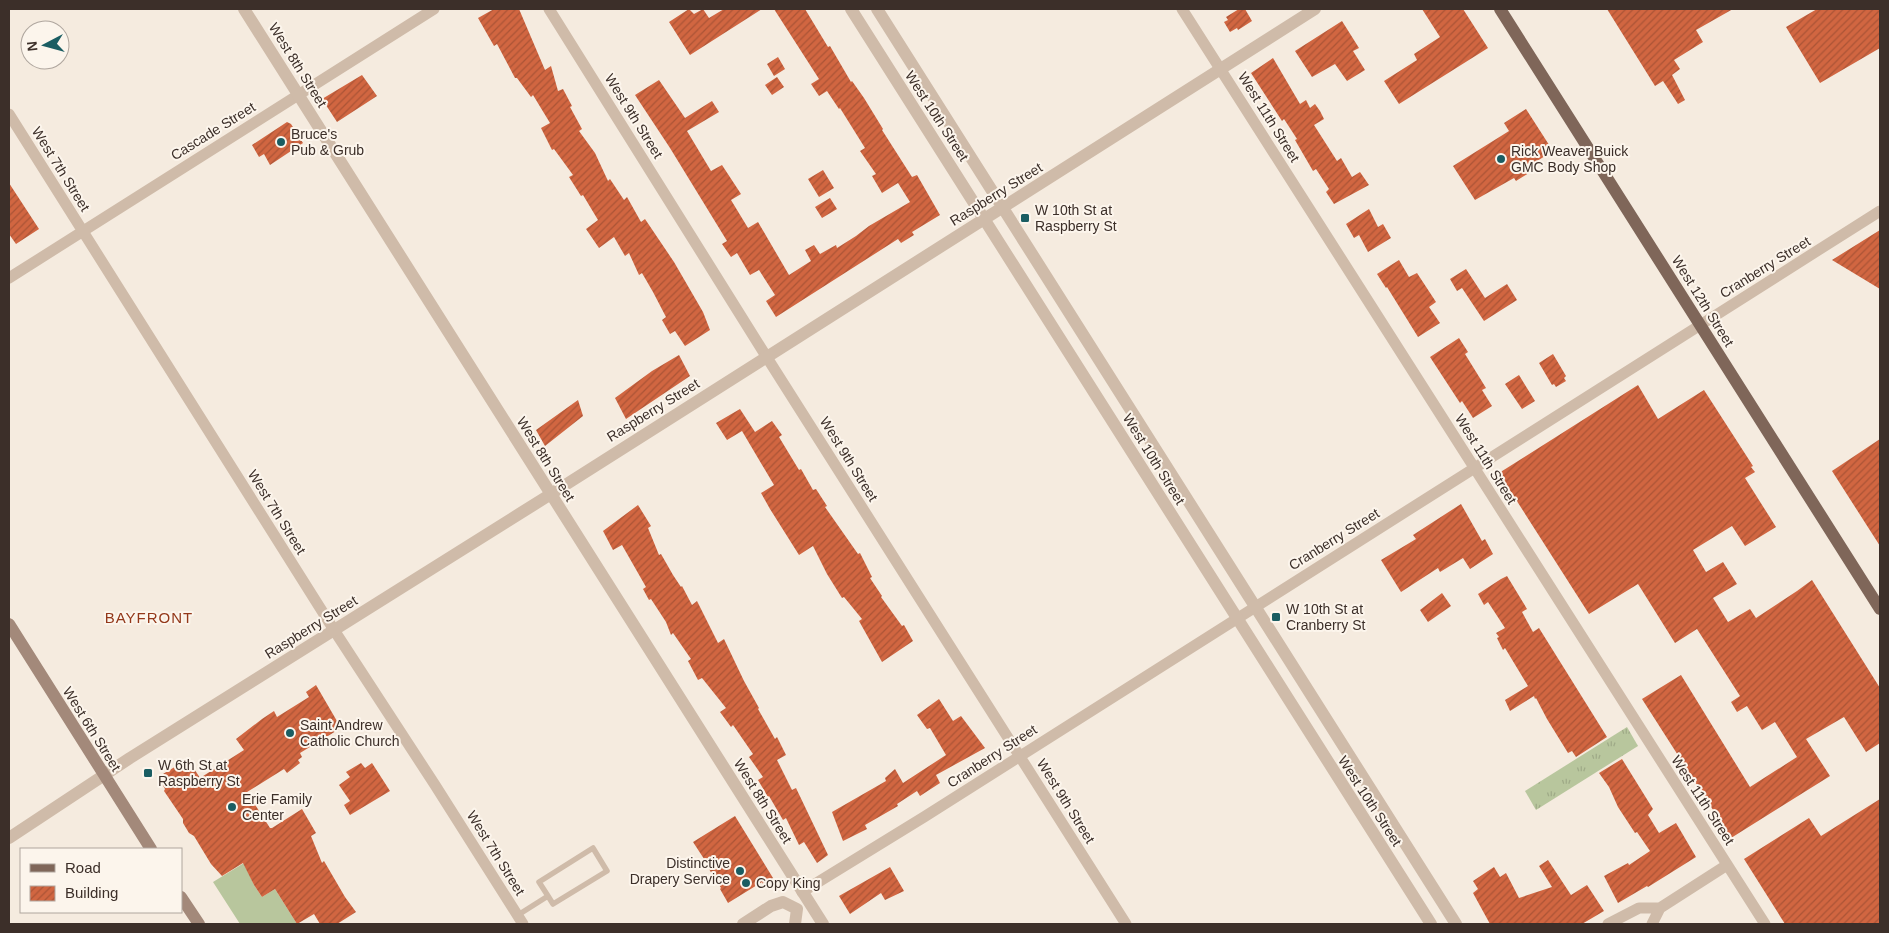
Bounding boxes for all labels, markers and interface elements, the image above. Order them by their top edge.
north arrow [20,20,70,70]
street label: West 8th Street [266,20,330,110]
text: N [24,40,41,52]
street label: West 10th Street [902,68,972,164]
street label: West 11th Street [1235,69,1303,165]
street label: West 9th Street [602,71,666,161]
street label: Cascade Street [168,99,258,163]
street label: West 7th Street [29,124,93,214]
place label: Bruce's Pub & Grub [291,126,364,158]
marker: Bruce's Pub & Grub [275,136,287,148]
place label: Rick Weaver Buick GMC Body Shop [1511,143,1629,175]
marker: Rick Weaver Buick GMC Body Shop [1495,153,1507,165]
street label: Raspberry Street [947,159,1045,229]
place label: W 10th St at Raspberry St [1035,202,1117,234]
marker: W 10th St at Raspberry St [1019,212,1031,224]
street label: Cranberry Street [1717,233,1813,301]
street label: West 12th Street [1669,253,1737,349]
street label: Raspberry Street [604,375,702,445]
street label: West 10th Street [1120,411,1188,507]
street label: West 11th Street [1452,411,1520,507]
street label: West 8th Street [514,414,578,504]
street label: West 9th Street [817,414,881,504]
street label: West 7th Street [245,467,309,557]
street label: Cranberry Street [1286,505,1382,573]
street label: Raspberry Street [262,592,360,662]
place label: W 10th St at Cranberry St [1286,601,1365,633]
district label: BAYFRONT [105,609,193,626]
marker: W 10th St at Cranberry St [1270,611,1282,623]
street label: West 6th Street [60,684,124,774]
place label: Saint Andrew Catholic Church [300,717,400,749]
street label: Cranberry Street [944,721,1040,791]
marker: Saint Andrew Catholic Church [284,727,296,739]
street label: West 11th Street [1668,752,1738,848]
street label: West 10th Street [1335,753,1405,849]
street label: West 8th Street [731,756,795,846]
street label: West 9th Street [1034,756,1098,846]
place label: W 6th St at Raspberry St [158,757,240,789]
marker: W 6th St at Raspberry St [142,767,154,779]
place label: Erie Family Center [242,791,312,823]
marker: Erie Family Center [226,801,238,813]
street label: West 7th Street [464,808,528,898]
legend [20,848,182,913]
place label: Distinctive Drapery Service [630,855,730,887]
text: Road [65,859,101,876]
marker: Distinctive Drapery Service [734,865,746,877]
place label: Copy King [756,875,821,891]
marker: Copy King [740,877,752,889]
text: Building [65,884,118,901]

